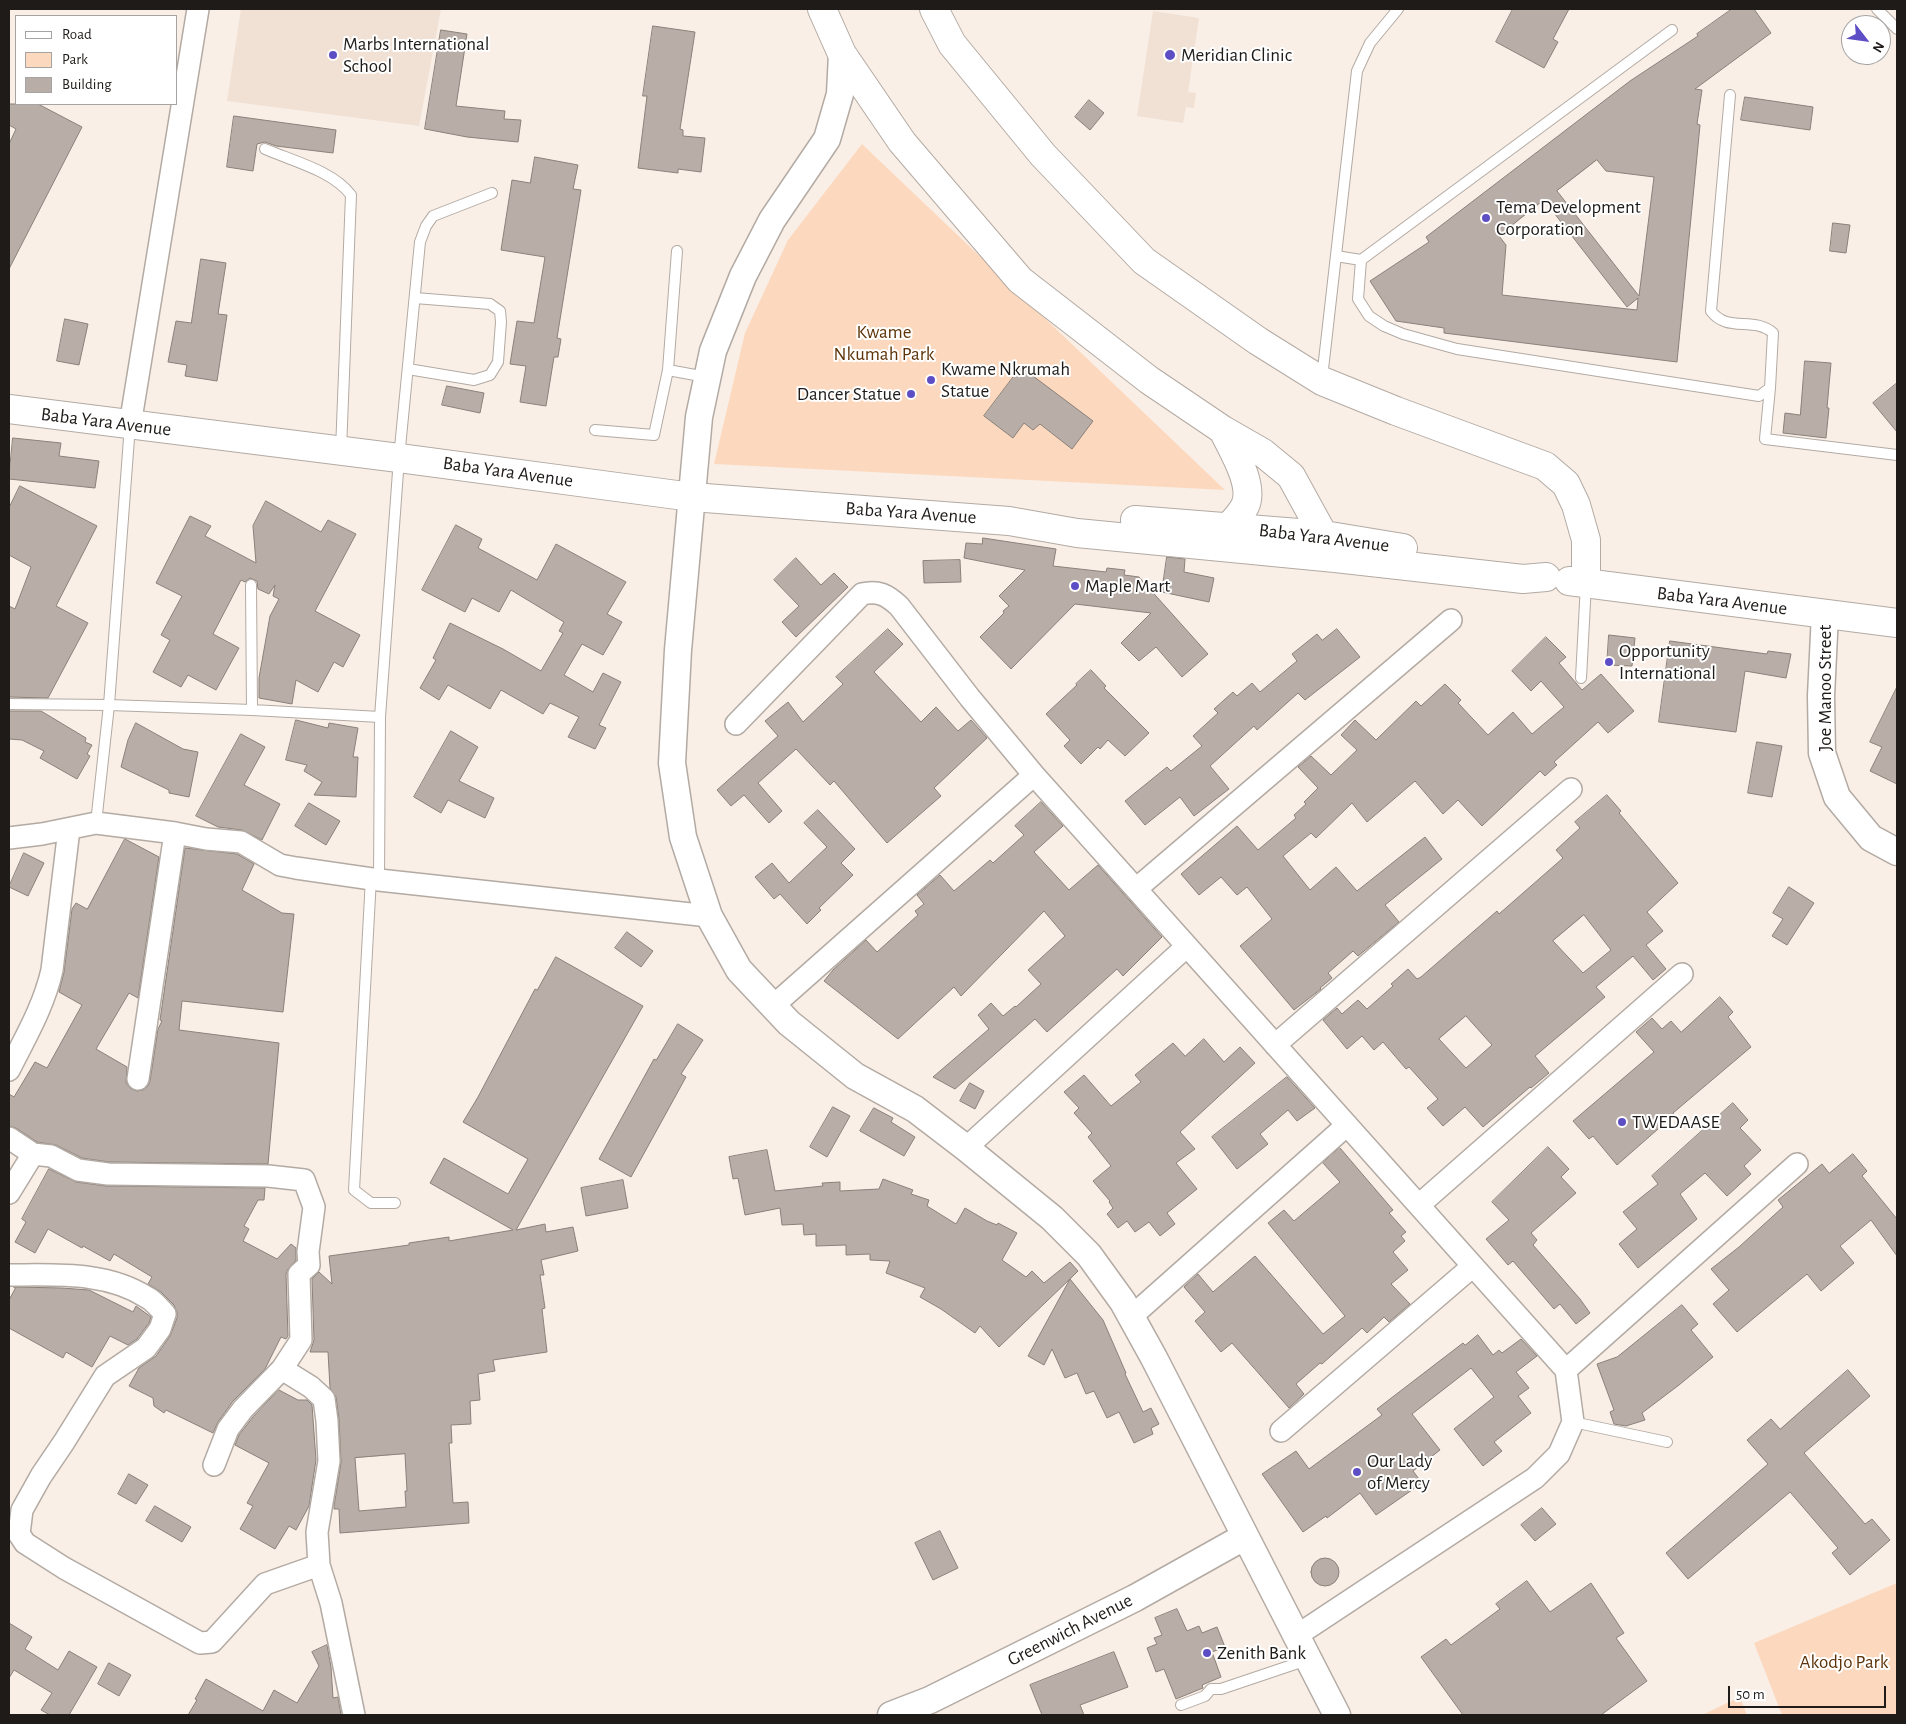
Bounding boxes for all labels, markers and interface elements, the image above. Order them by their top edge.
legend [15,15,178,105]
north arrow [1841,15,1891,65]
text: Road [62,27,92,42]
place label: Marbs International School [343,33,490,77]
text: N [1870,39,1887,55]
place label: Meridian Clinic [1181,44,1292,66]
marker: Meridian Clinic [1163,48,1177,62]
marker: Marbs International School [327,49,339,61]
text: Park [62,52,88,67]
text: Building [62,77,112,92]
place label: Tema Development Corporation [1496,196,1641,240]
marker: Tema Development Corporation [1480,212,1492,224]
park label: Kwame Nkumah Park [834,321,934,365]
place label: Kwame Nkrumah Statue [941,358,1070,402]
marker: Kwame Nkrumah Statue [925,374,937,386]
place label: Dancer Statue [797,383,901,405]
marker: Dancer Statue [905,388,917,400]
street label: Baba Yara Avenue [39,403,173,441]
street label: Baba Yara Avenue [441,452,575,492]
street label: Baba Yara Avenue [845,497,977,529]
street label: Baba Yara Avenue [1257,519,1391,557]
place label: Maple Mart [1085,575,1170,597]
marker: Maple Mart [1069,580,1081,592]
street label: Baba Yara Avenue [1655,582,1789,620]
street label: Joe Manoo Street [1814,625,1836,751]
place label: Opportunity International [1619,640,1716,684]
marker: Opportunity International [1603,656,1615,668]
place label: TWEDAASE [1632,1111,1720,1133]
marker: TWEDAASE [1616,1116,1628,1128]
place label: Our Lady of Mercy [1367,1450,1432,1494]
marker: Our Lady of Mercy [1351,1466,1363,1478]
street label: Greenwich Avenue [1004,1589,1136,1671]
place label: Zenith Bank [1217,1642,1306,1664]
marker: Zenith Bank [1201,1647,1213,1659]
park label: Akodjo Park [1800,1651,1888,1673]
scale bar [1731,1676,1888,1708]
text: 50 m [1736,1687,1765,1702]

